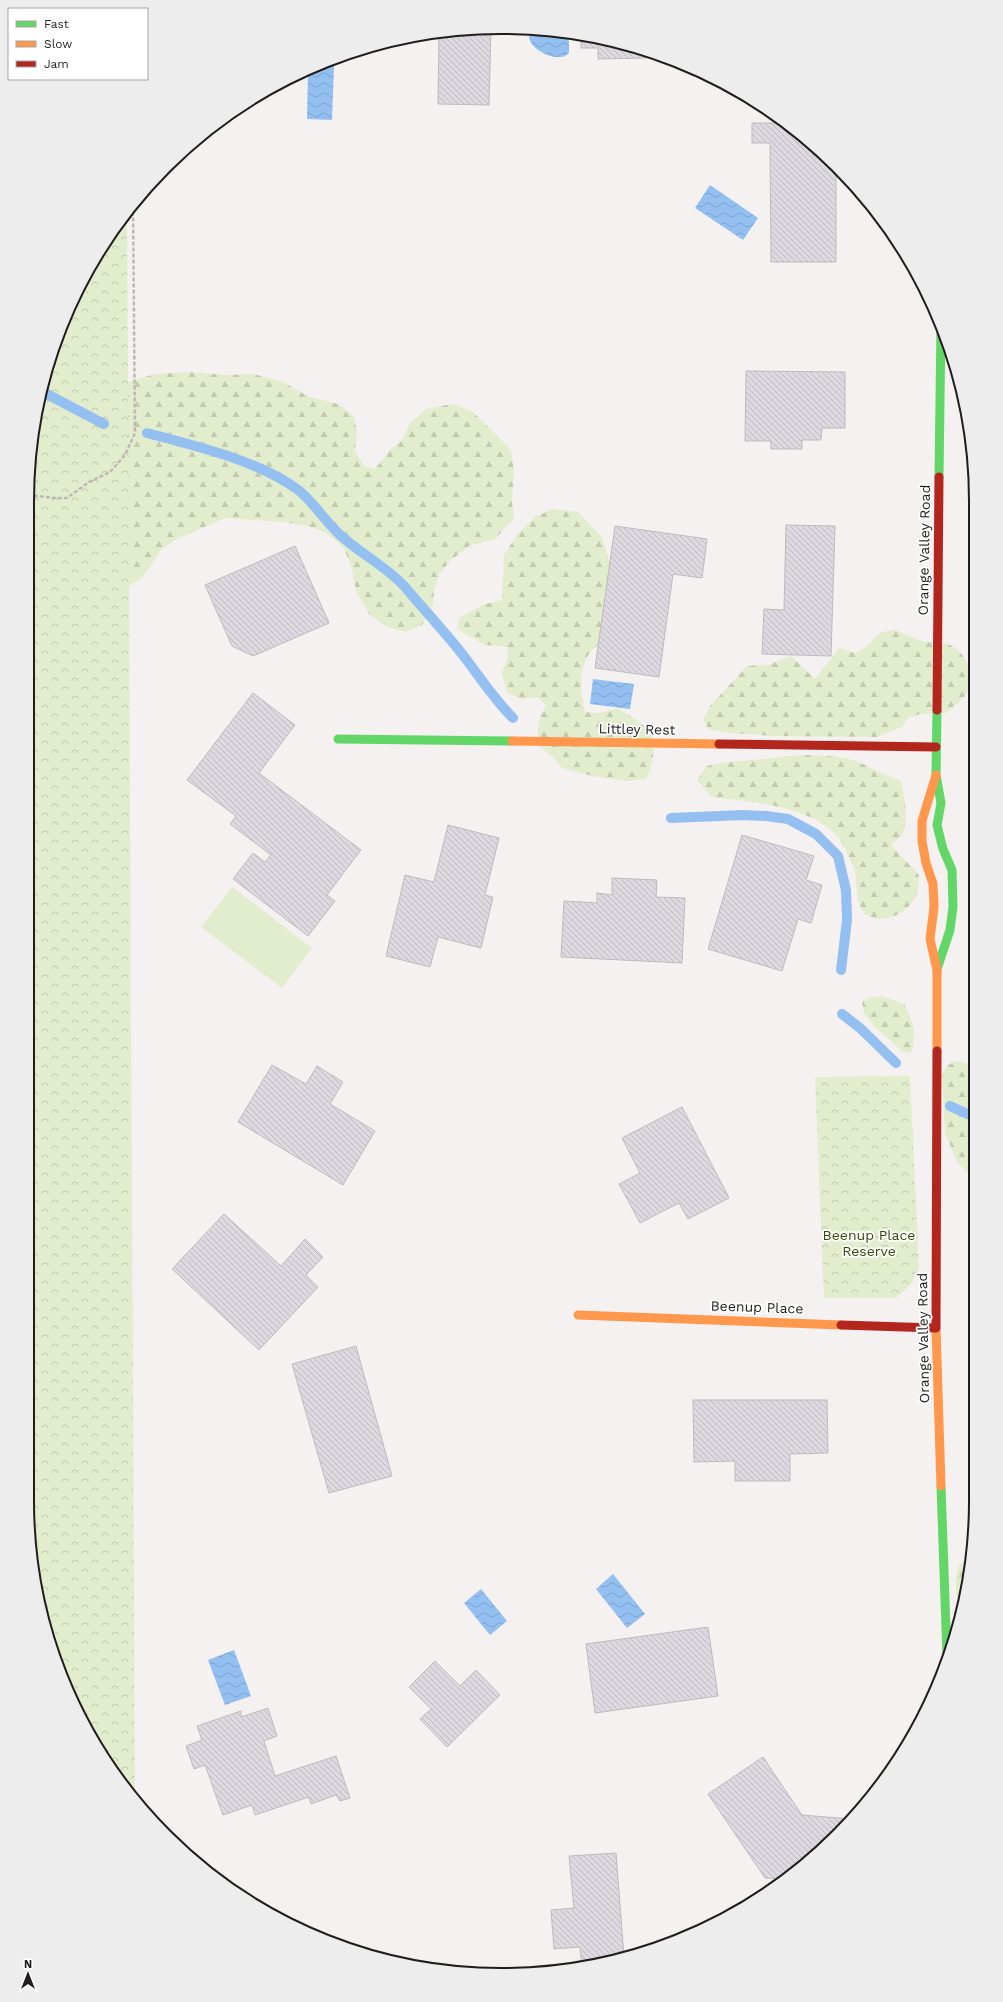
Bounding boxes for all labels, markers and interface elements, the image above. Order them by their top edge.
legend [8,8,148,80]
text: Fast [44,17,69,31]
text: Slow [44,37,72,51]
text: Jam [44,57,69,71]
street label: Orange Valley Road [915,485,933,615]
street label: Littley Rest [598,720,676,738]
park label: Beenup Place Reserve [823,1227,915,1259]
street label: Orange Valley Road [914,1273,932,1403]
street label: Beenup Place [710,1297,804,1317]
north arrow [8,1954,48,1994]
text: N [24,1958,32,1971]

